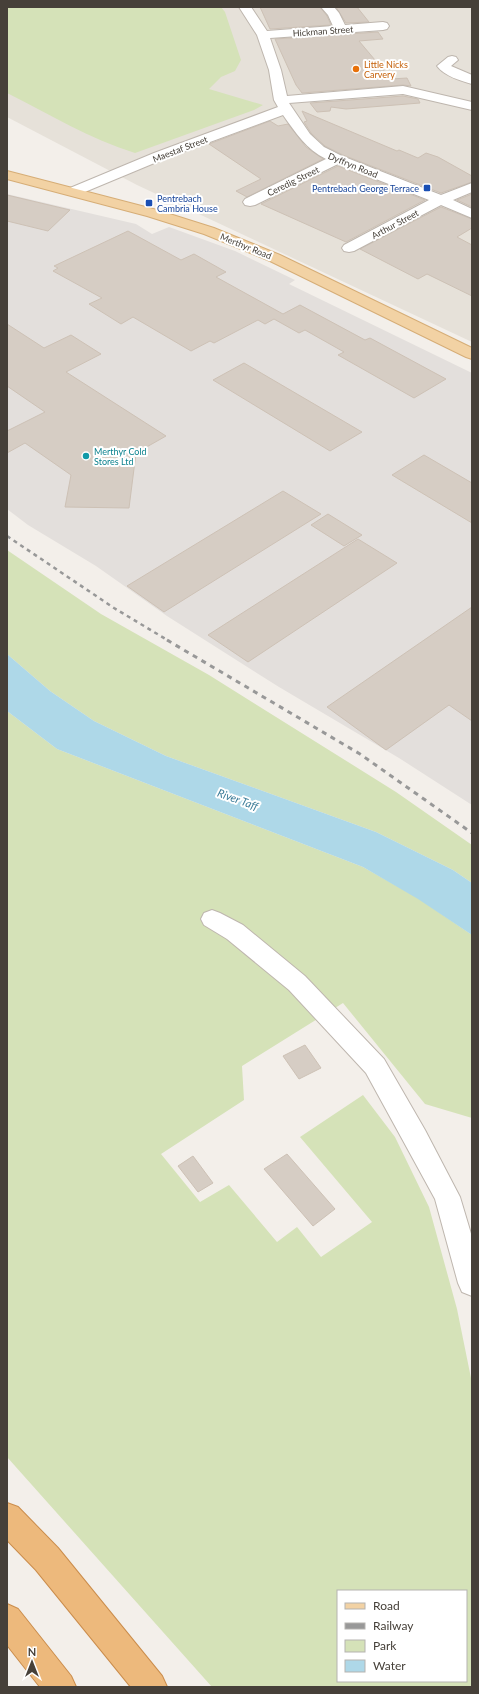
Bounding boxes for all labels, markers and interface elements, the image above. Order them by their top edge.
street label: Hickman Street [292,23,354,39]
place label: Little Nicks Carvery [364,59,408,80]
marker: Little Nicks Carvery [351,64,361,74]
street label: Maestaf Street [151,133,210,165]
street label: Dyffryn Road [327,150,379,180]
street label: Ceredig Street [265,163,321,198]
place label: Pentrebach George Terrace [312,183,419,194]
marker: Pentrebach George Terrace [422,183,432,193]
place label: Pentrebach Cambria House [157,193,218,214]
marker: Pentrebach Cambria House [144,198,154,208]
street label: Arthur Street [370,207,421,241]
street label: Merthyr Road [219,231,273,261]
place label: Merthyr Cold Stores Ltd [94,446,147,467]
marker: Merthyr Cold Stores Ltd [81,451,91,461]
water label: River Taff [216,786,261,813]
legend [337,1590,467,1682]
text: Road [373,1598,400,1613]
text: Railway [373,1618,414,1633]
text: Park [373,1638,397,1653]
north arrow [12,1642,52,1682]
text: N [28,1645,36,1658]
text: Water [373,1658,406,1673]

